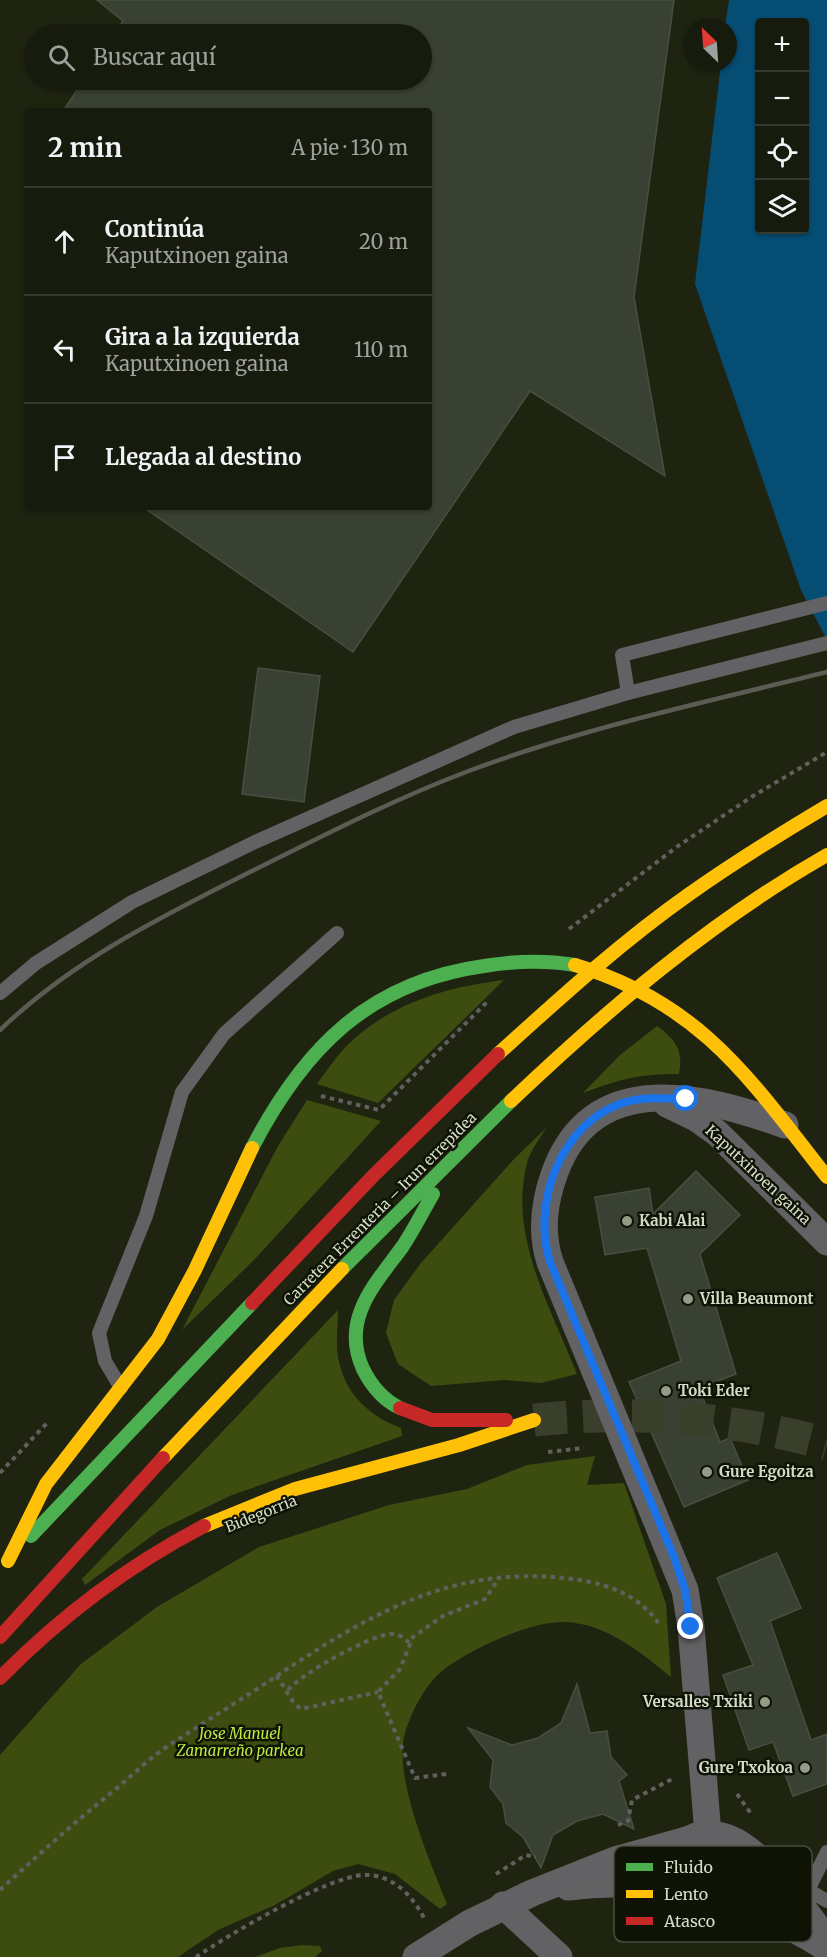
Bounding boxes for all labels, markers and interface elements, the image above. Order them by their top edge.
north arrow [683,18,737,72]
map controls [755,18,809,234]
button: + [755,18,809,72]
search box [24,24,432,90]
icon: search [45,41,78,74]
text: Buscar aquí [93,43,216,71]
button: − [755,72,809,126]
button: locate [755,126,809,180]
text: 2 min [48,131,122,164]
text: A pie · 130 m [291,135,408,160]
button: layers [755,180,809,234]
text: Continúa [105,215,204,243]
icon: ahead [48,225,81,258]
text: 20 m [359,229,408,254]
text: Kaputxinoen gaina [105,243,288,268]
text: Gira a la izquierda [105,323,300,351]
icon: left [48,333,81,366]
text: 110 m [354,337,408,362]
text: Kaputxinoen gaina [105,351,288,376]
icon: arrive [48,441,81,474]
text: Llegada al destino [105,443,301,471]
route start [672,1085,698,1111]
street label: Carretera Errenteria – Irun errepidea [279,1108,480,1309]
street label: Kaputxinoen gaina [702,1121,815,1229]
place label: Kabi Alai [639,1211,705,1230]
marker: Kabi Alai [620,1214,634,1228]
place label: Villa Beaumont [699,1289,814,1308]
marker: Villa Beaumont [681,1292,695,1306]
place label: Toki Eder [678,1381,750,1400]
marker: Toki Eder [659,1384,673,1398]
place label: Gure Egoitza [719,1462,814,1481]
marker: Gure Egoitza [700,1465,714,1479]
street label: Bidegorria [222,1491,300,1537]
route end [677,1613,703,1639]
place label: Versalles Txiki [642,1692,753,1711]
marker: Versalles Txiki [758,1695,772,1709]
park label: Jose Manuel Zamarreño parkea [175,1724,304,1760]
place label: Gure Txokoa [699,1758,794,1777]
marker: Gure Txokoa [798,1761,812,1775]
legend [614,1846,812,1942]
text: Fluido [664,1857,713,1877]
text: Lento [664,1884,708,1904]
text: Atasco [663,1911,715,1931]

